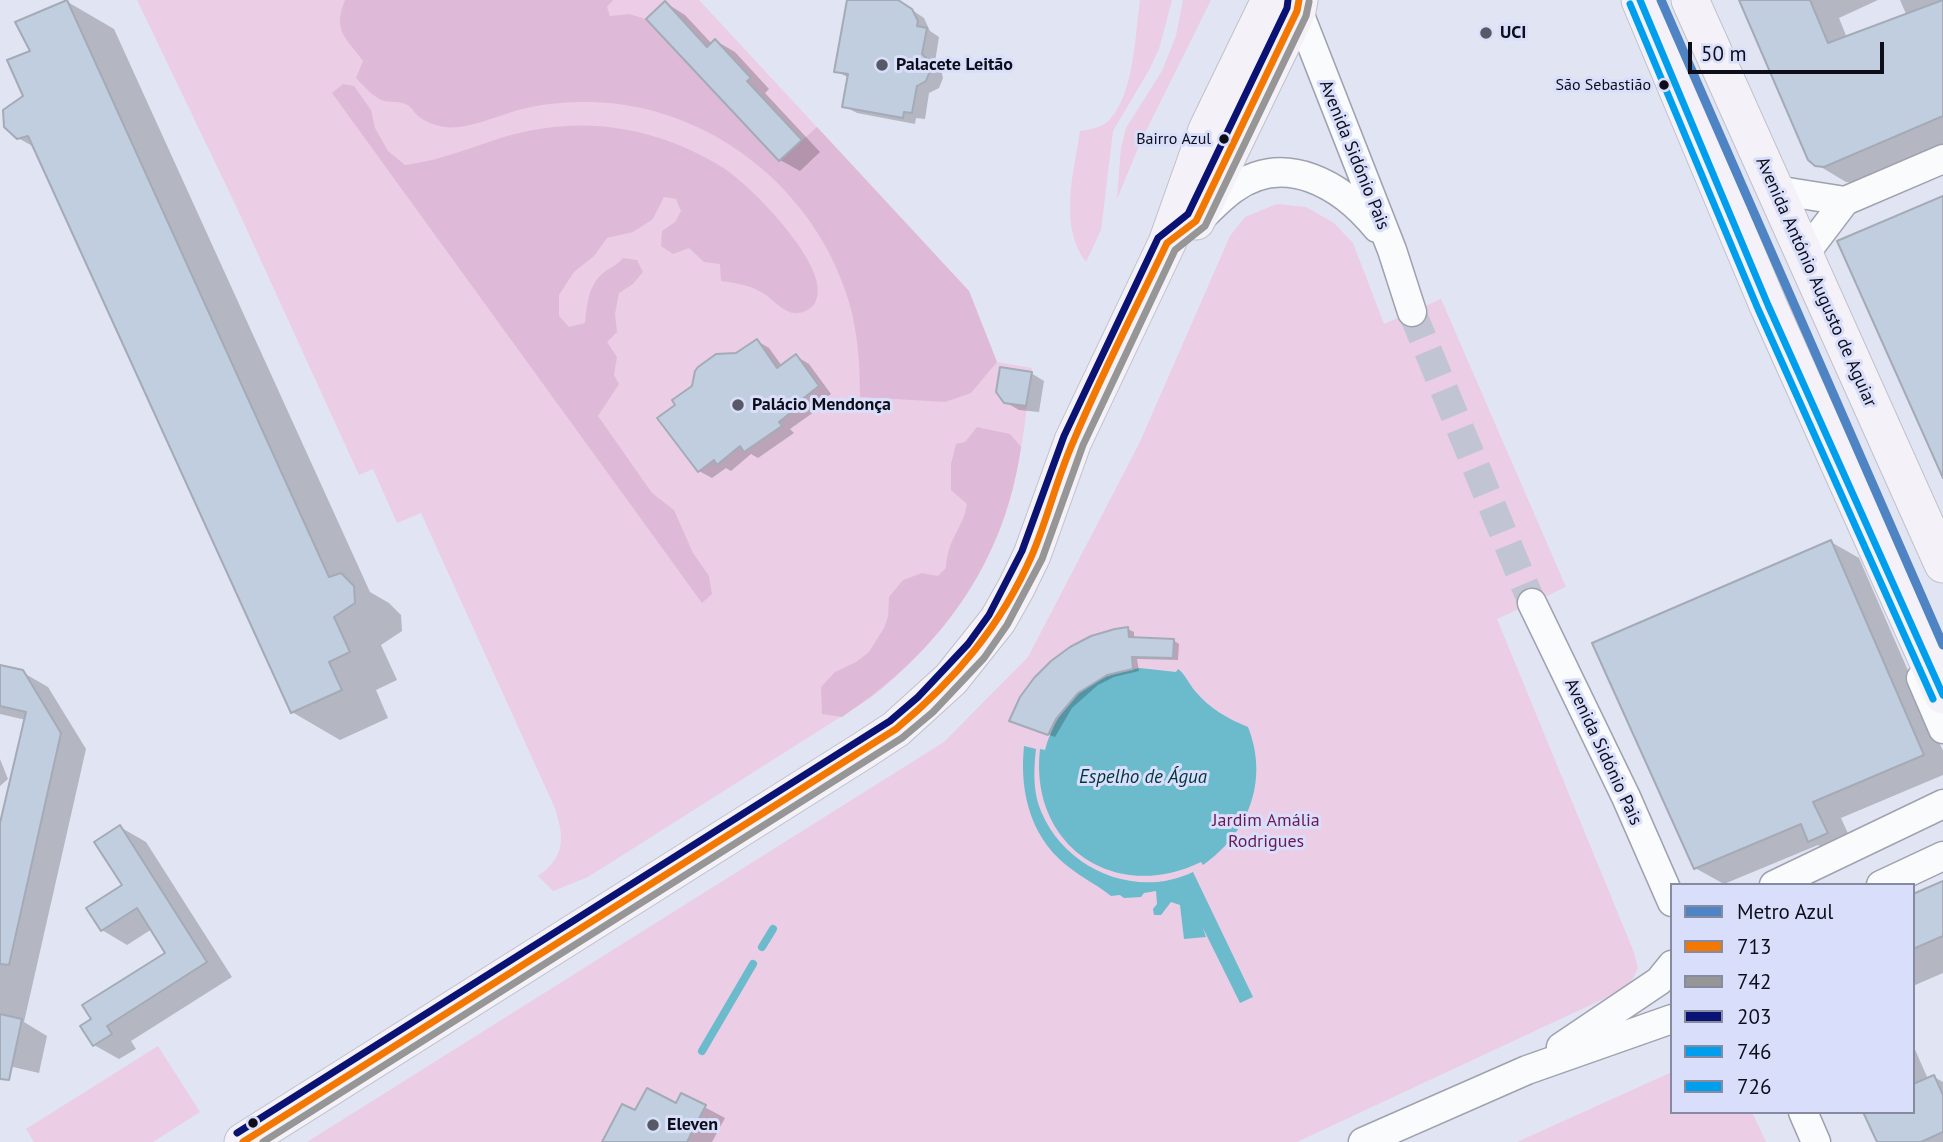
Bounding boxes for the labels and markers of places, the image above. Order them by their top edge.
place label: UCI [1500,22,1526,44]
marker: UCI [1478,25,1494,41]
place label: Palacete Leitão [896,54,1013,76]
marker: Palacete Leitão [874,57,890,73]
place label: São Sebastião [1556,75,1651,95]
marker: São Sebastião [1657,78,1671,92]
place label: Bairro Azul [1136,129,1211,149]
marker: Bairro Azul [1217,132,1231,146]
place label: Palácio Mendonça [752,394,891,416]
marker: Palácio Mendonça [730,397,746,413]
place label: Eleven [667,1114,718,1136]
unlabelled marker [246,1116,260,1130]
marker: Eleven [645,1117,661,1133]

